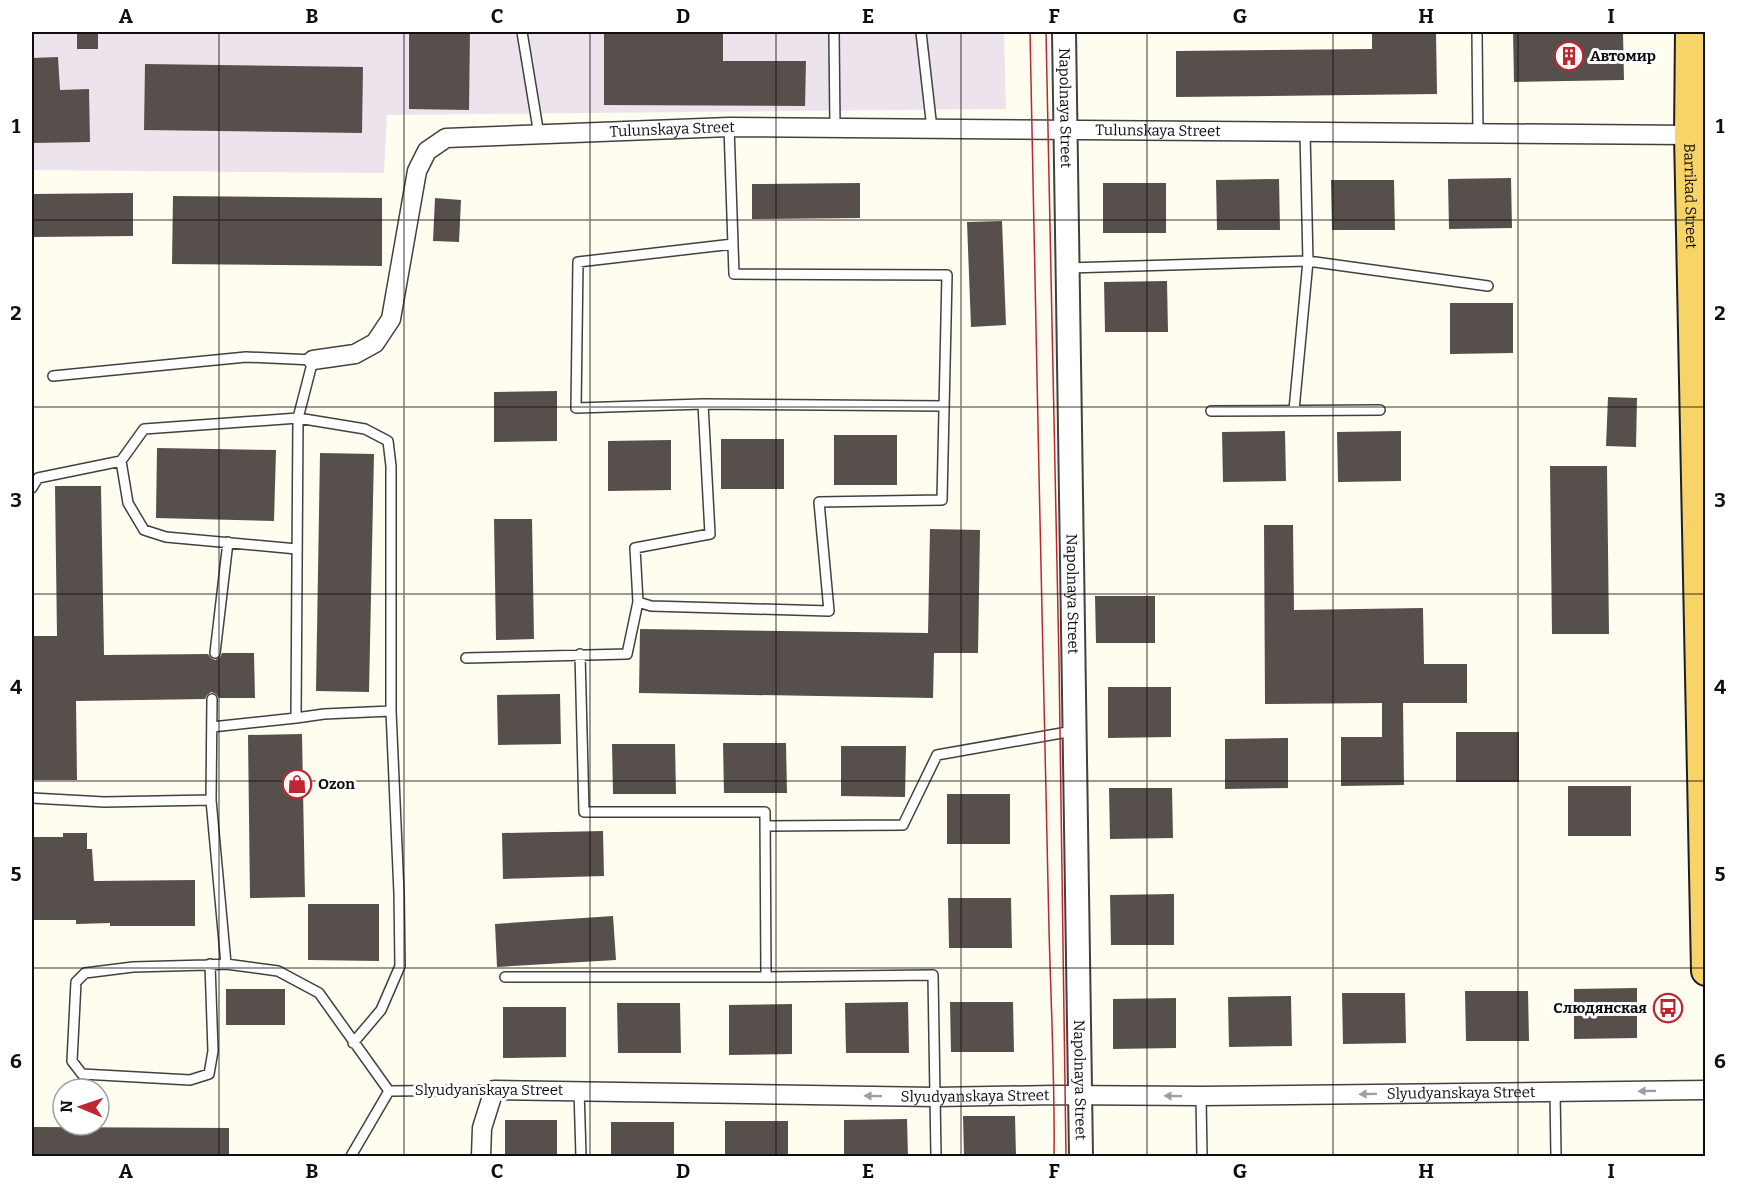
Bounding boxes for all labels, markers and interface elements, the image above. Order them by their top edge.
text: A [119,4,134,28]
text: B [306,4,319,28]
text: C [491,4,503,28]
text: D [676,4,690,28]
text: E [862,4,874,28]
text: F [1048,4,1060,28]
text: G [1233,4,1247,28]
text: H [1418,4,1434,28]
text: I [1607,4,1615,28]
building icon: Автомир [1553,40,1585,72]
place label: Автомир [1590,47,1656,65]
street label: Napolnaya Street [1055,48,1075,169]
text: 1 [12,114,21,138]
text: 1 [1716,114,1725,138]
street label: Tulunskaya Street [609,118,735,141]
street label: Tulunskaya Street [1095,121,1221,140]
street label: Barrikad Street [1680,143,1700,249]
text: 2 [10,301,22,325]
text: 2 [1714,301,1726,325]
text: 3 [10,488,22,512]
text: 3 [1714,488,1726,512]
street label: Napolnaya Street [1063,534,1082,655]
text: 4 [10,675,22,699]
text: 4 [1714,675,1726,699]
shop icon: Ozon [281,768,313,800]
place label: Ozon [318,775,355,793]
text: 5 [11,862,22,886]
text: 5 [1715,862,1726,886]
bus stop icon: Слюдянская [1652,992,1684,1024]
place label: Слюдянская [1553,999,1647,1017]
street label: Napolnaya Street [1070,1020,1090,1141]
text: 6 [10,1049,22,1073]
text: 6 [1714,1049,1726,1073]
north arrow [51,1077,111,1137]
street label: Slyudyanskaya Street [415,1081,564,1099]
street label: Slyudyanskaya Street [1387,1083,1536,1103]
street label: Slyudyanskaya Street [901,1086,1050,1106]
one-way arrow [1638,1086,1657,1095]
one-way arrow [1359,1089,1378,1099]
one-way arrow [864,1091,883,1101]
one-way arrow [1164,1091,1183,1101]
text: N [57,1100,76,1113]
text: A [119,1159,134,1183]
text: B [306,1159,319,1183]
text: C [491,1159,503,1183]
text: D [676,1159,690,1183]
text: E [862,1159,874,1183]
text: F [1048,1159,1060,1183]
text: G [1233,1159,1247,1183]
text: H [1418,1159,1434,1183]
text: I [1607,1159,1615,1183]

